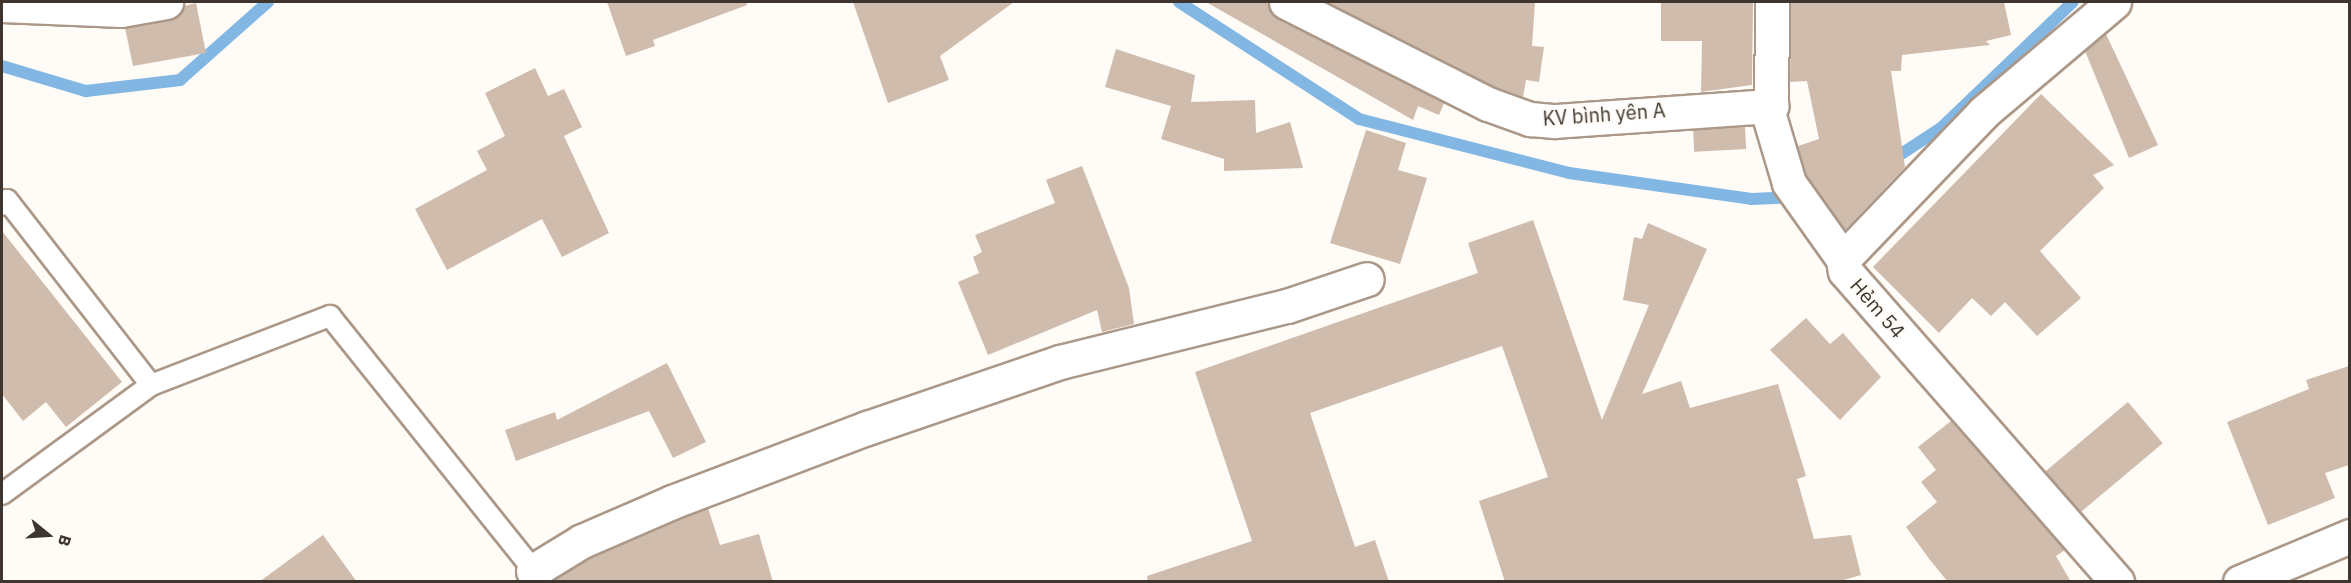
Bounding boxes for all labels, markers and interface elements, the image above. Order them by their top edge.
street label: KV bình yên A [1542,98,1666,130]
street label: Hẻm 54 [1846,273,1910,343]
north arrow [18,505,78,565]
text: B [54,532,76,549]

